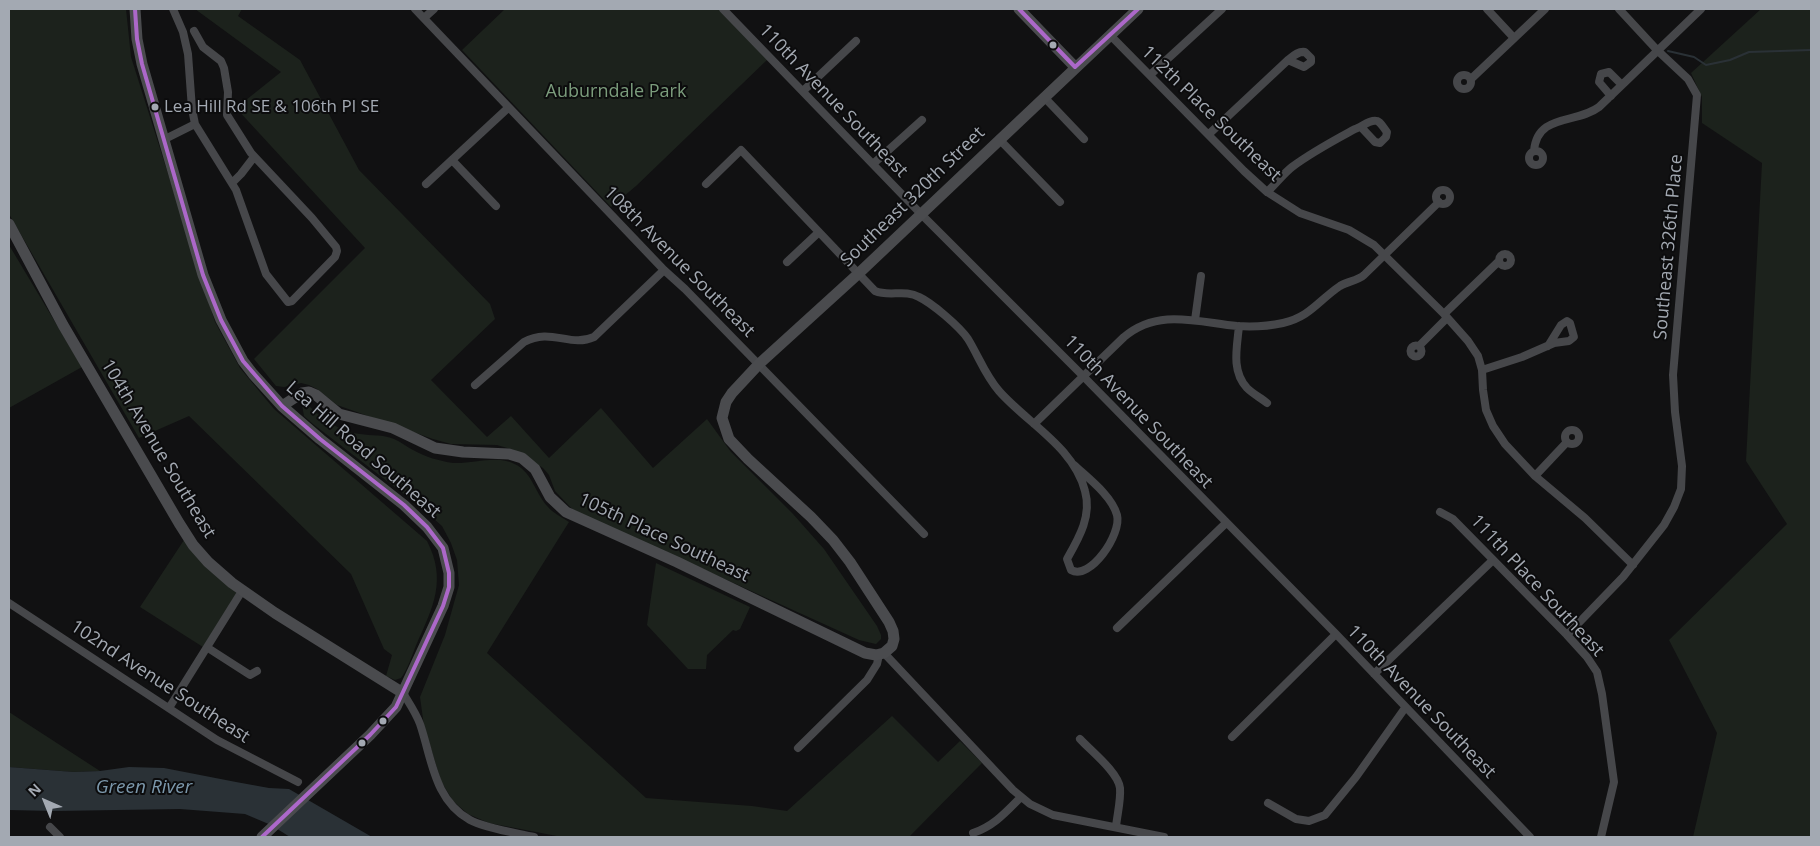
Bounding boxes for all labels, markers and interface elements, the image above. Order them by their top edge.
street label: 110th Avenue Southeast [754,20,912,182]
unlabelled marker [1048,40,1058,50]
street label: 112th Place Southeast [1137,42,1285,186]
park label: Auburndale Park [546,81,686,103]
place label: Lea Hill Rd SE & 106th Pl SE [164,97,379,117]
marker: Lea Hill Rd SE & 106th Pl SE [150,102,160,112]
street label: Southeast 320th Street [836,122,990,272]
street label: Southeast 326th Place [1650,153,1688,341]
street label: 108th Avenue Southeast [599,182,759,342]
street label: 110th Avenue Southeast [1059,331,1217,493]
street label: 104th Avenue Southeast [96,356,220,542]
street label: Lea Hill Road Southeast [281,377,445,523]
street label: 105th Place Southeast [575,489,753,587]
street label: 111th Place Southeast [1466,511,1608,661]
street label: 102nd Avenue Southeast [66,616,254,748]
street label: 110th Avenue Southeast [1342,621,1500,783]
unlabelled marker [378,716,388,726]
unlabelled marker [357,738,367,748]
north arrow [20,776,70,826]
water label: Green River [96,777,192,799]
text: N [24,779,45,801]

